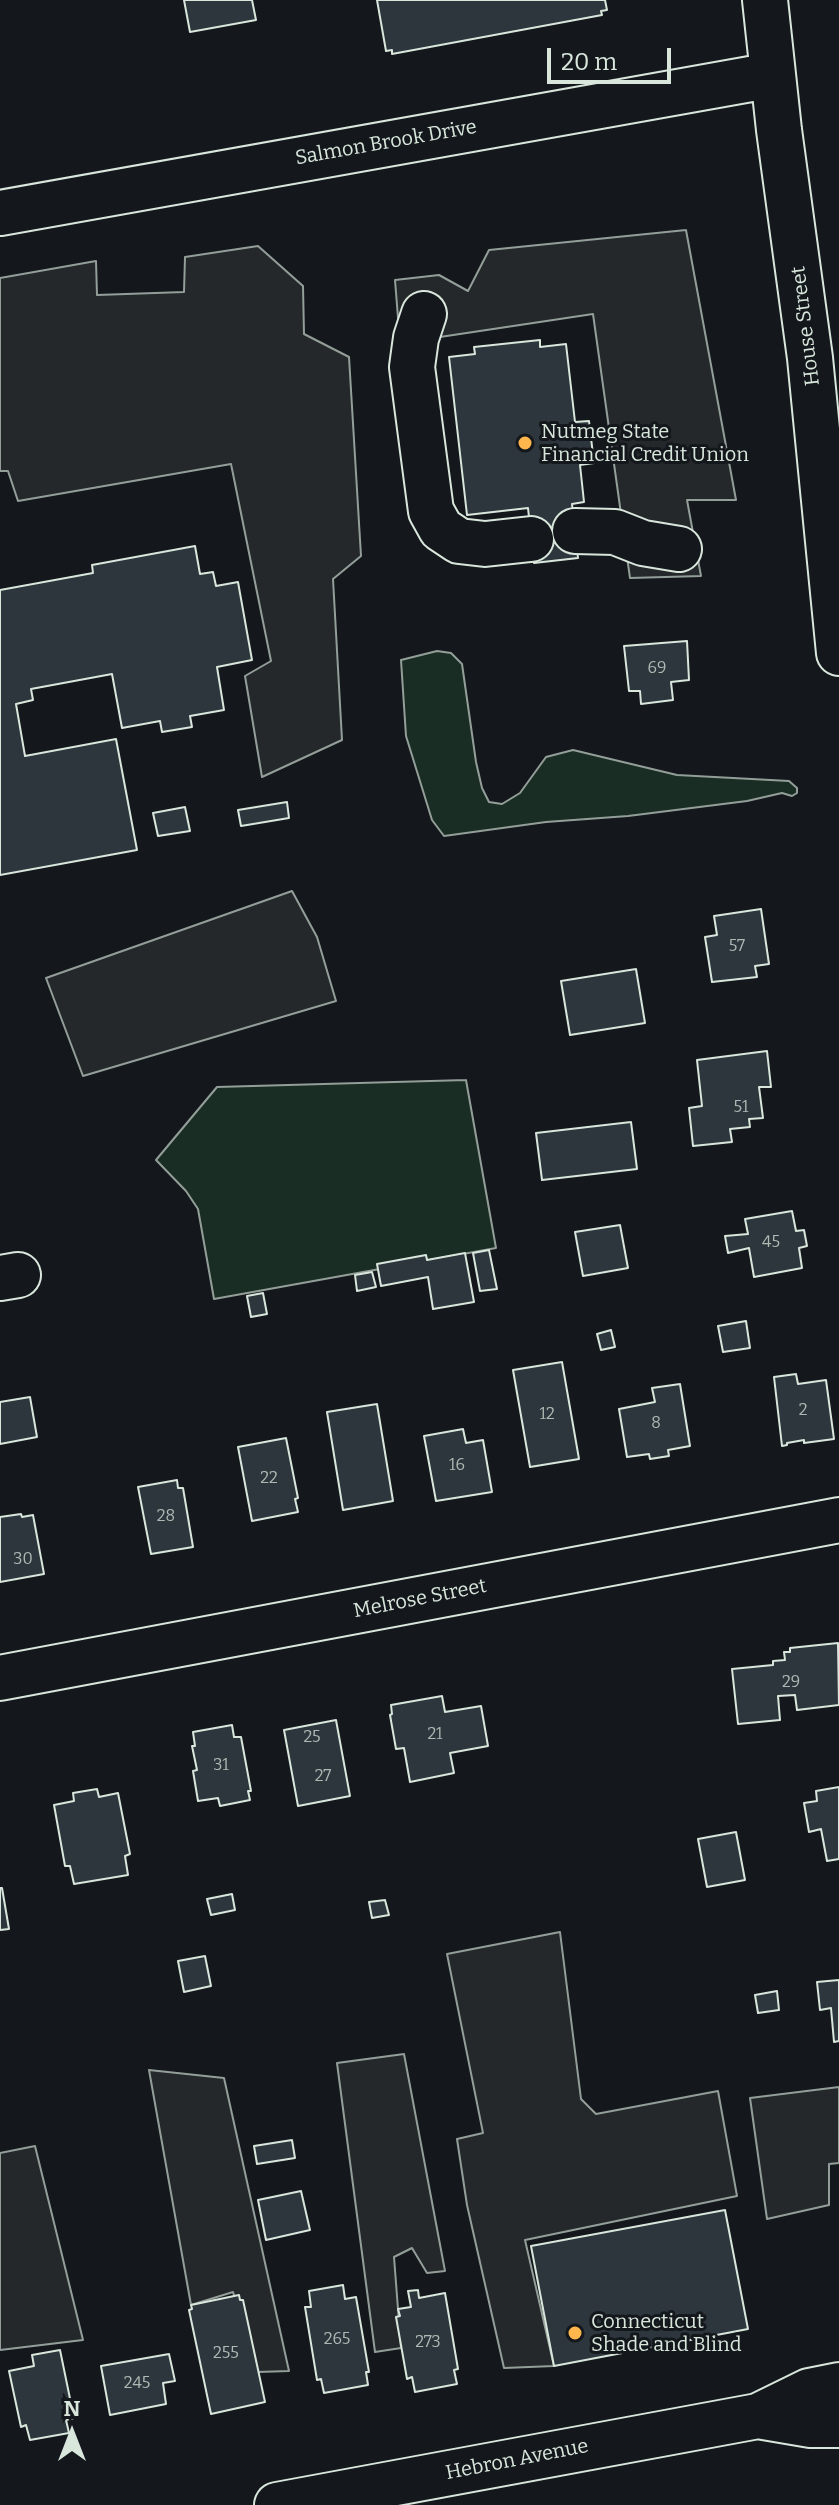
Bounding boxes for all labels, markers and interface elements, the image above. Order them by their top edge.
scale bar [551,32,675,82]
text: 20 m [561,48,617,76]
street label: Salmon Brook Drive [293,115,479,171]
street label: House Street [787,265,825,387]
place label: Nutmeg State Financial Credit Union [541,420,749,467]
marker: Nutmeg State Financial Credit Union [516,434,534,452]
house number: 69 [648,659,666,679]
house number: 57 [729,937,745,957]
house number: 51 [734,1098,748,1118]
house number: 45 [762,1233,780,1253]
house number: 2 [799,1401,807,1421]
house number: 12 [539,1405,555,1425]
house number: 8 [651,1414,661,1434]
house number: 16 [449,1456,465,1476]
house number: 22 [260,1469,278,1489]
house number: 28 [157,1507,175,1527]
house number: 30 [13,1550,33,1570]
street label: Melrose Street [351,1574,489,1624]
house number: 29 [782,1673,800,1693]
house number: 21 [427,1725,443,1745]
house number: 25 [303,1728,321,1748]
house number: 31 [213,1756,229,1776]
house number: 27 [315,1767,331,1787]
place label: Connecticut Shade and Blind [591,2310,742,2357]
marker: Connecticut Shade and Blind [566,2324,584,2342]
house number: 265 [324,2330,350,2350]
house number: 273 [415,2333,441,2353]
house number: 255 [213,2344,239,2364]
house number: 245 [124,2374,150,2394]
north arrow [32,2393,112,2473]
text: N [64,2395,80,2422]
street label: Hebron Avenue [444,2434,590,2486]

